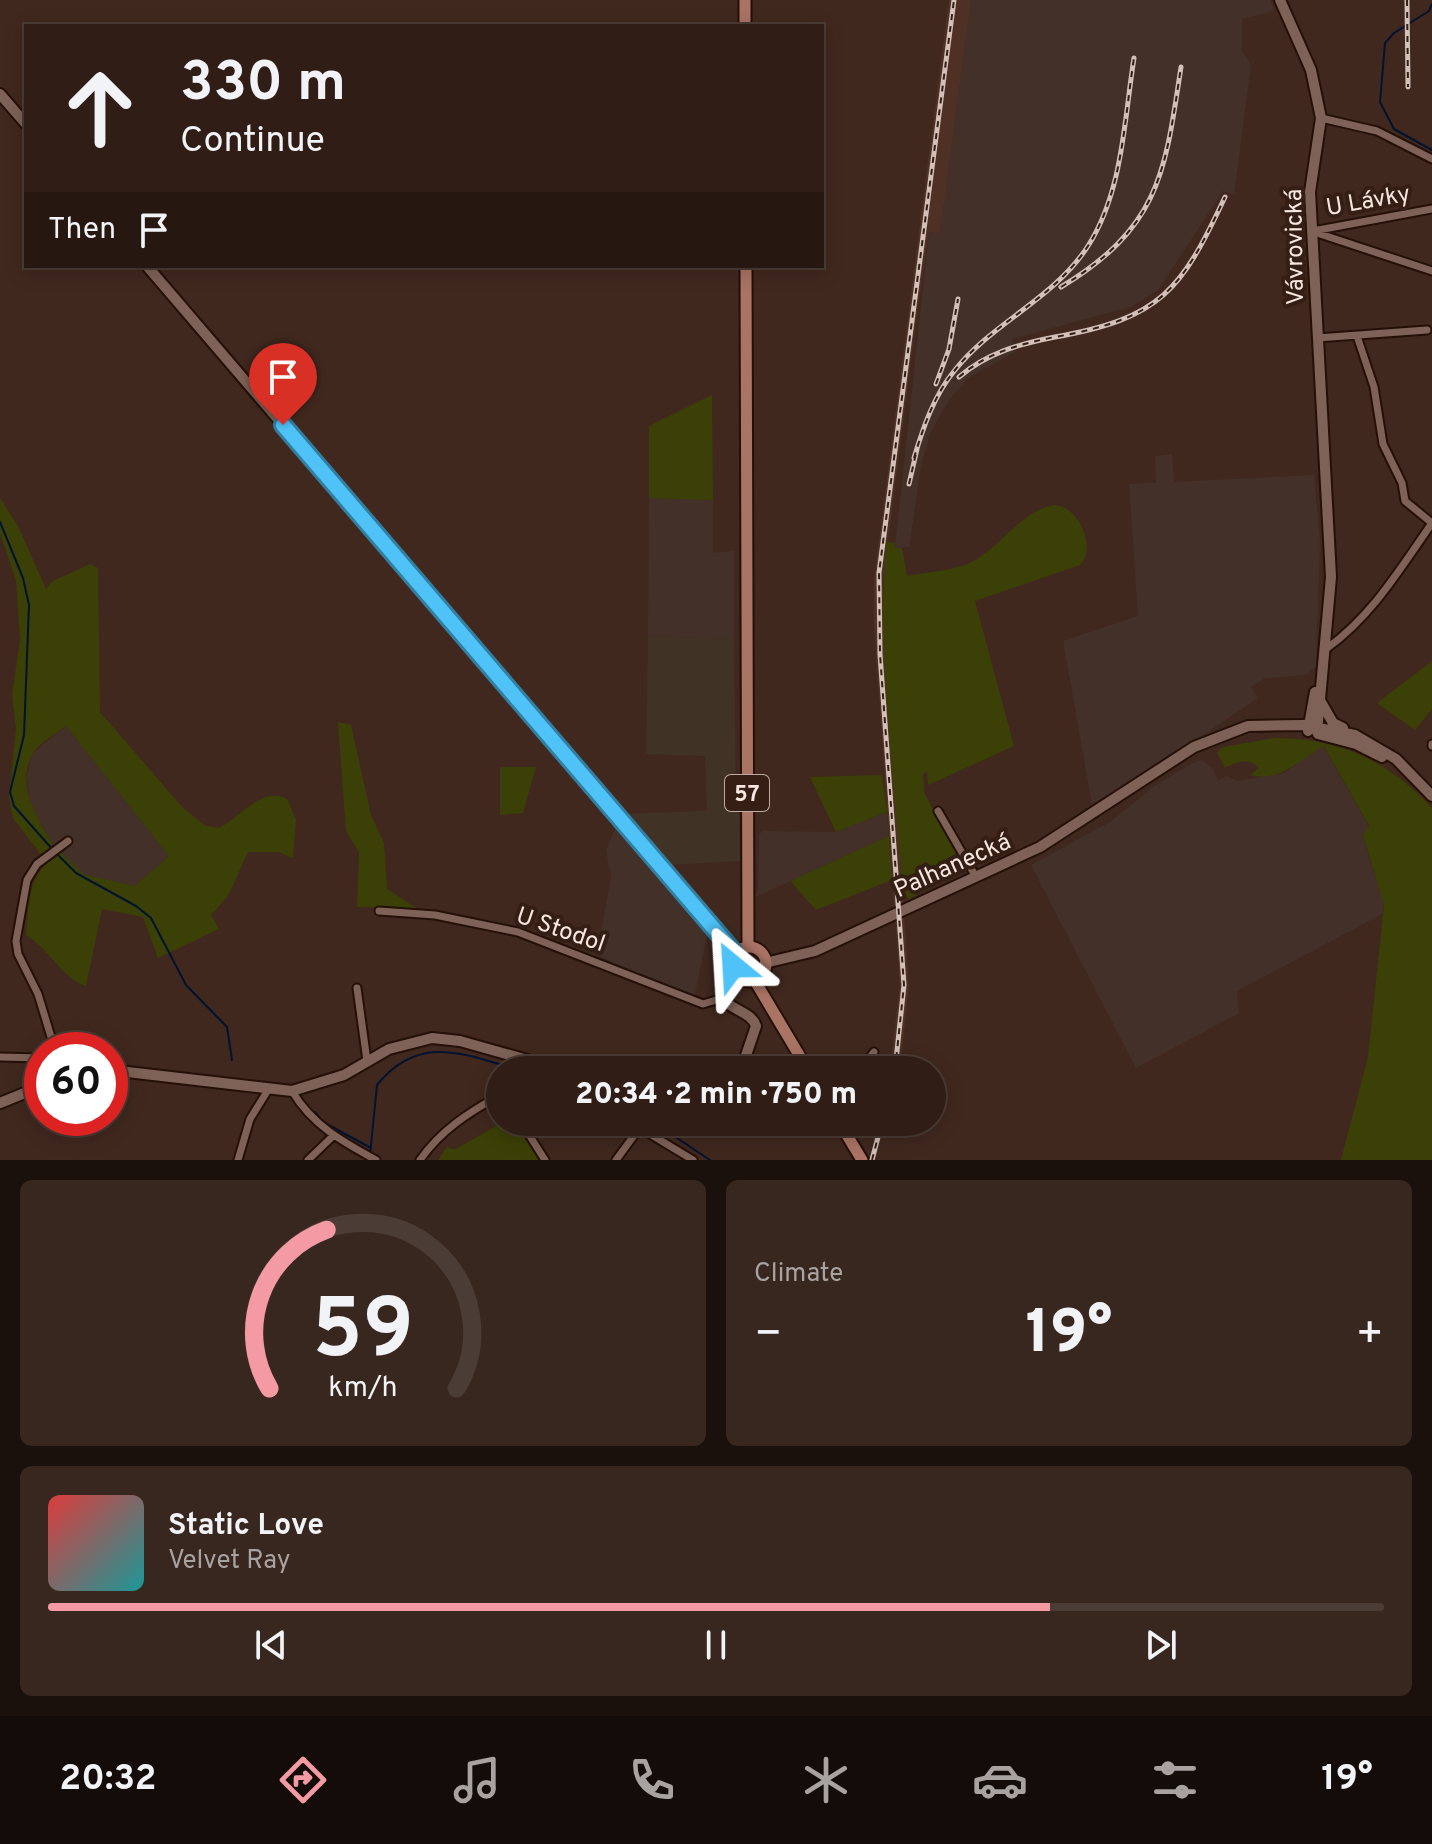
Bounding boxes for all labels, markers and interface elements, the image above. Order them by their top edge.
text: 330 m [180,50,346,120]
icon: ahead [48,56,152,160]
text: Continue [180,119,325,165]
street label: U Lávky [1324,180,1413,224]
street label: Vávrovická [1280,189,1312,305]
icon: arrive [132,208,176,252]
text: Then [48,212,116,249]
pin [249,343,317,425]
icon: arrive [261,355,305,399]
road number: 57 [725,775,769,811]
street label: Palhanecká [890,828,1016,906]
street label: U Stodol [512,902,609,960]
position arrow [691,924,775,1008]
speed limit sign: 60 [24,1032,128,1136]
text: 20:34 · 2 min · 750 m [575,1077,857,1114]
text: Climate [754,1258,843,1291]
text: 59 [312,1282,414,1387]
text: 19° [1026,1298,1112,1374]
text: − [754,1308,782,1364]
text: + [1356,1308,1384,1364]
text: km/h [328,1371,398,1407]
text: Static Love [168,1508,324,1545]
text: Velvet Ray [168,1545,291,1578]
icon: previous [249,1623,293,1667]
icon: pause [694,1623,738,1667]
icon: next [1139,1623,1183,1667]
icon: directions [275,1752,331,1808]
icon: music [449,1752,505,1808]
icon: phone [624,1752,680,1808]
icon: climate [798,1752,854,1808]
icon: car [972,1752,1028,1808]
icon: filters [1147,1752,1203,1808]
text: 20:32 [59,1757,157,1803]
text: 19° [1321,1757,1373,1803]

